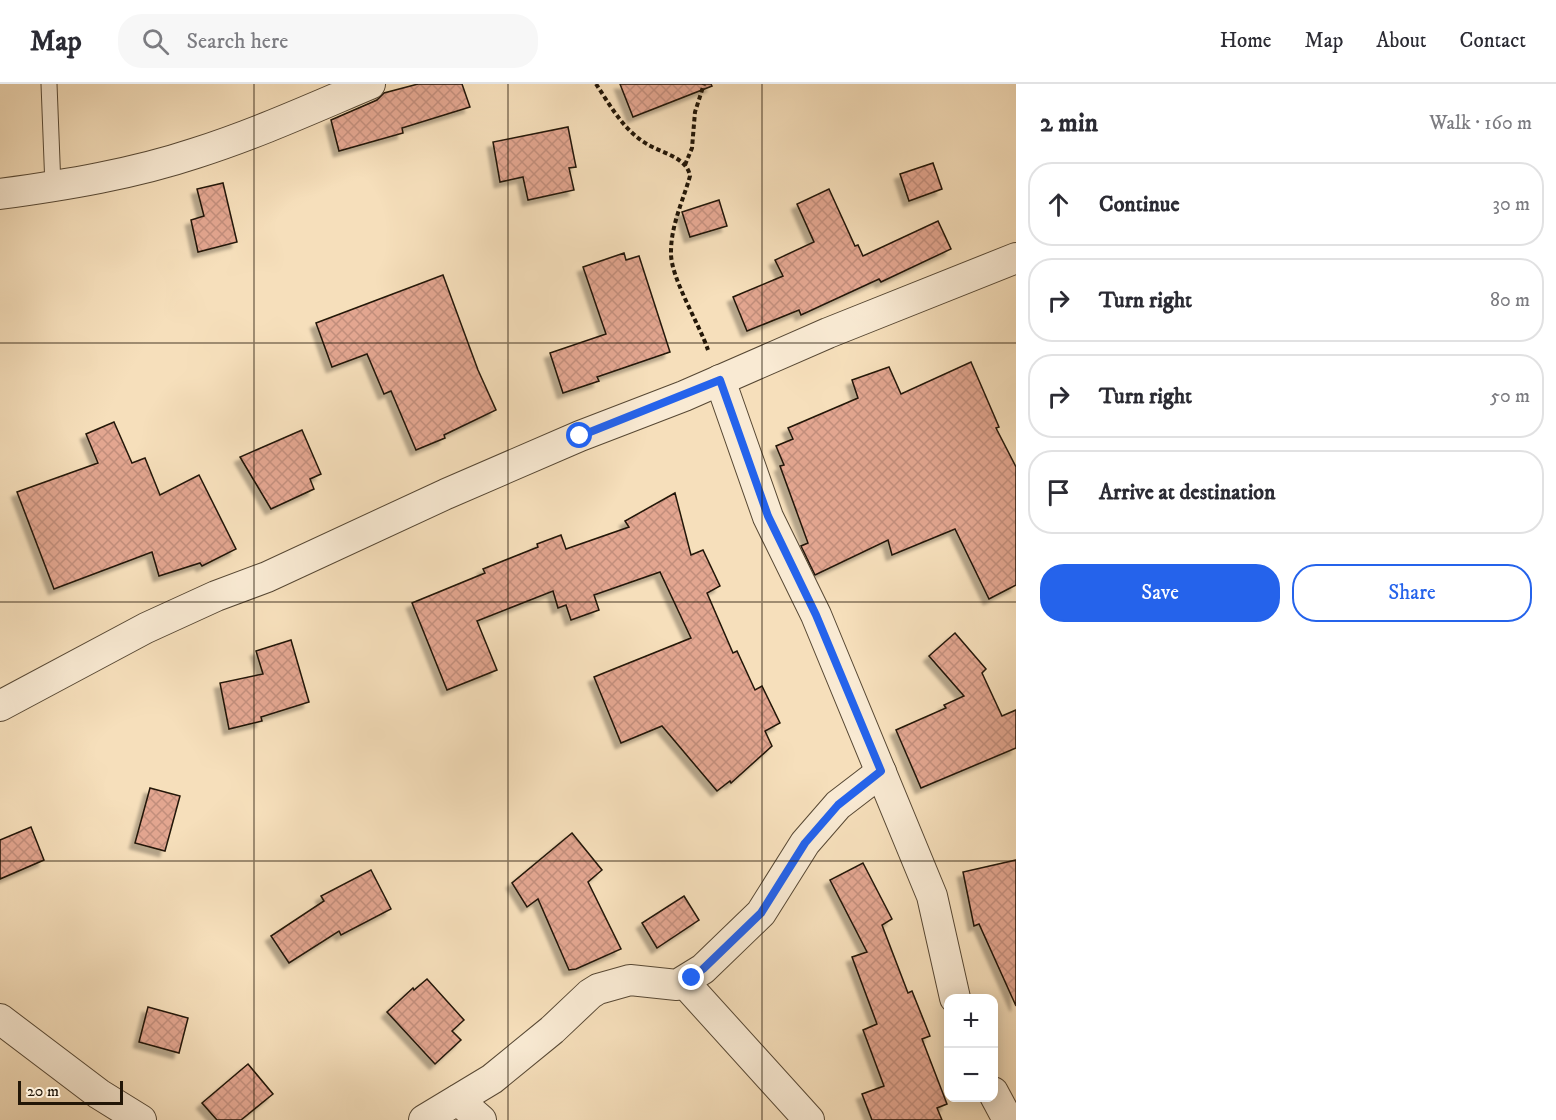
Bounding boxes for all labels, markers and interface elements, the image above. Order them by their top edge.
search box [118,14,538,68]
text: Map [30,24,82,59]
icon: search [139,25,172,58]
text: Search here [187,28,288,55]
text: Home [1220,28,1272,54]
text: Map [1305,28,1343,54]
text: About [1376,28,1427,54]
text: Contact [1460,28,1526,54]
text: 2 min [1040,107,1098,140]
text: Walk · 160 m [1429,111,1532,136]
icon: ahead [1042,188,1075,221]
text: Continue [1099,191,1180,218]
text: 30 m [1492,192,1530,217]
icon: right [1042,284,1075,317]
text: Turn right [1099,287,1192,314]
text: 80 m [1490,288,1530,313]
icon: right [1042,380,1075,413]
text: Turn right [1099,383,1192,410]
text: 50 m [1490,384,1530,409]
route start [566,422,592,448]
icon: arrive [1042,476,1075,509]
text: Arrive at destination [1099,479,1276,506]
button: Save [1040,564,1280,622]
button: Share [1292,564,1532,622]
route end [678,964,704,990]
map controls [944,994,998,1102]
button: + [944,994,998,1048]
button: − [944,1048,998,1102]
scale bar [18,1078,123,1106]
text: 20 m [27,1081,59,1101]

